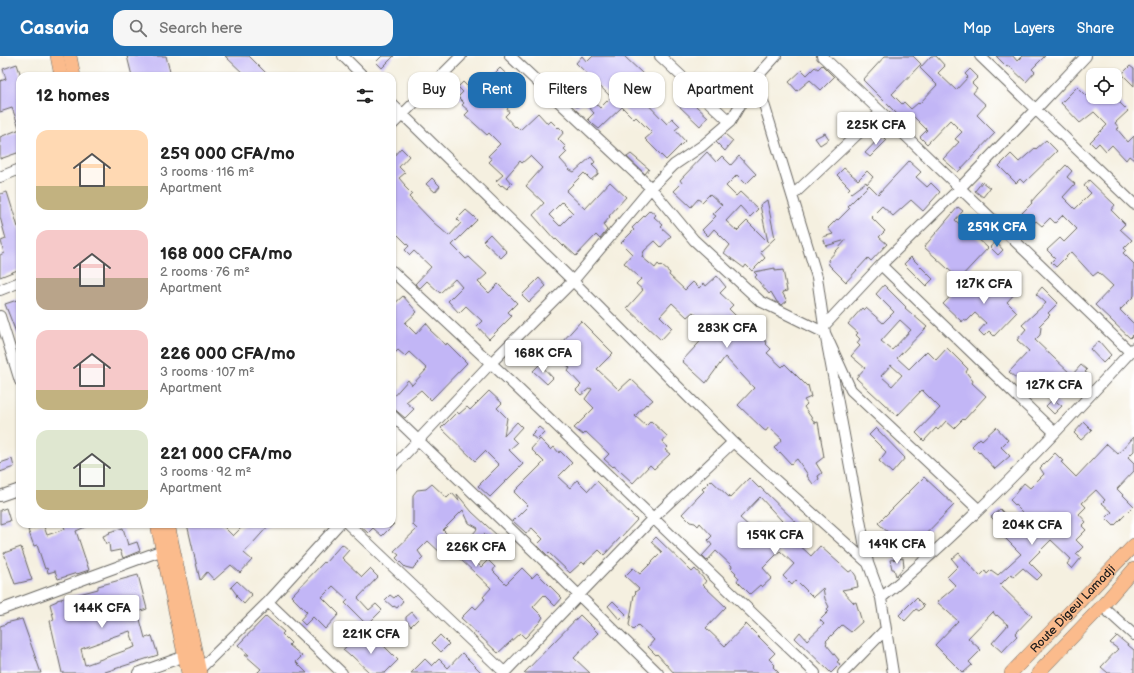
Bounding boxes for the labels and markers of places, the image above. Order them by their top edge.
pin: 225K CFA [835,112,917,146]
pin: 259K CFA [956,214,1038,248]
pin: 127K CFA [943,271,1025,305]
pin: 283K CFA [686,315,768,349]
pin: 168K CFA [502,340,584,374]
pin: 127K CFA [1013,372,1095,406]
pin: 204K CFA [991,512,1073,546]
pin: 159K CFA [734,522,816,556]
pin: 149K CFA [856,531,938,565]
pin: 226K CFA [435,534,517,568]
pin: 144K CFA [61,595,143,629]
pin: 221K CFA [330,621,412,655]

